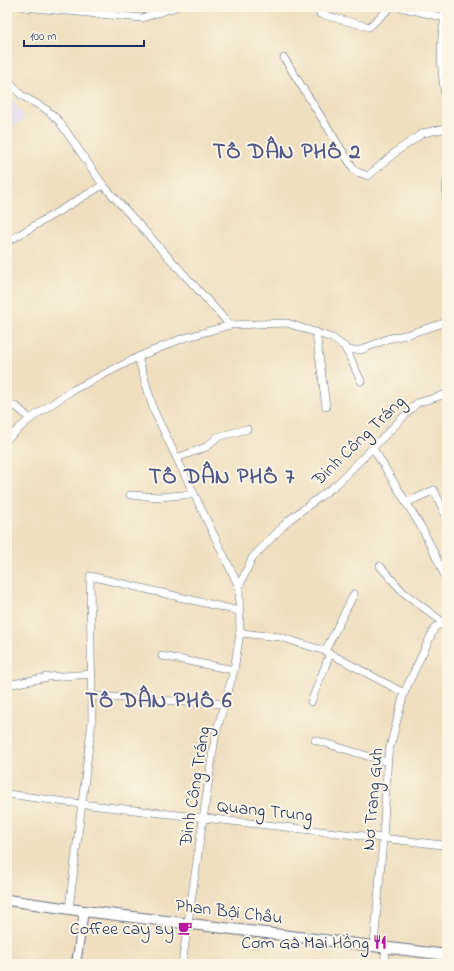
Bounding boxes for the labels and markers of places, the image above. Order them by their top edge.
place label: Coffee cay sy [70,917,174,943]
cafe icon: Coffee cay sy [177,920,193,936]
place label: Cơm Gà Mai Hồng [241,931,369,958]
restaurant icon: Cơm Gà Mai Hồng [372,934,388,950]

